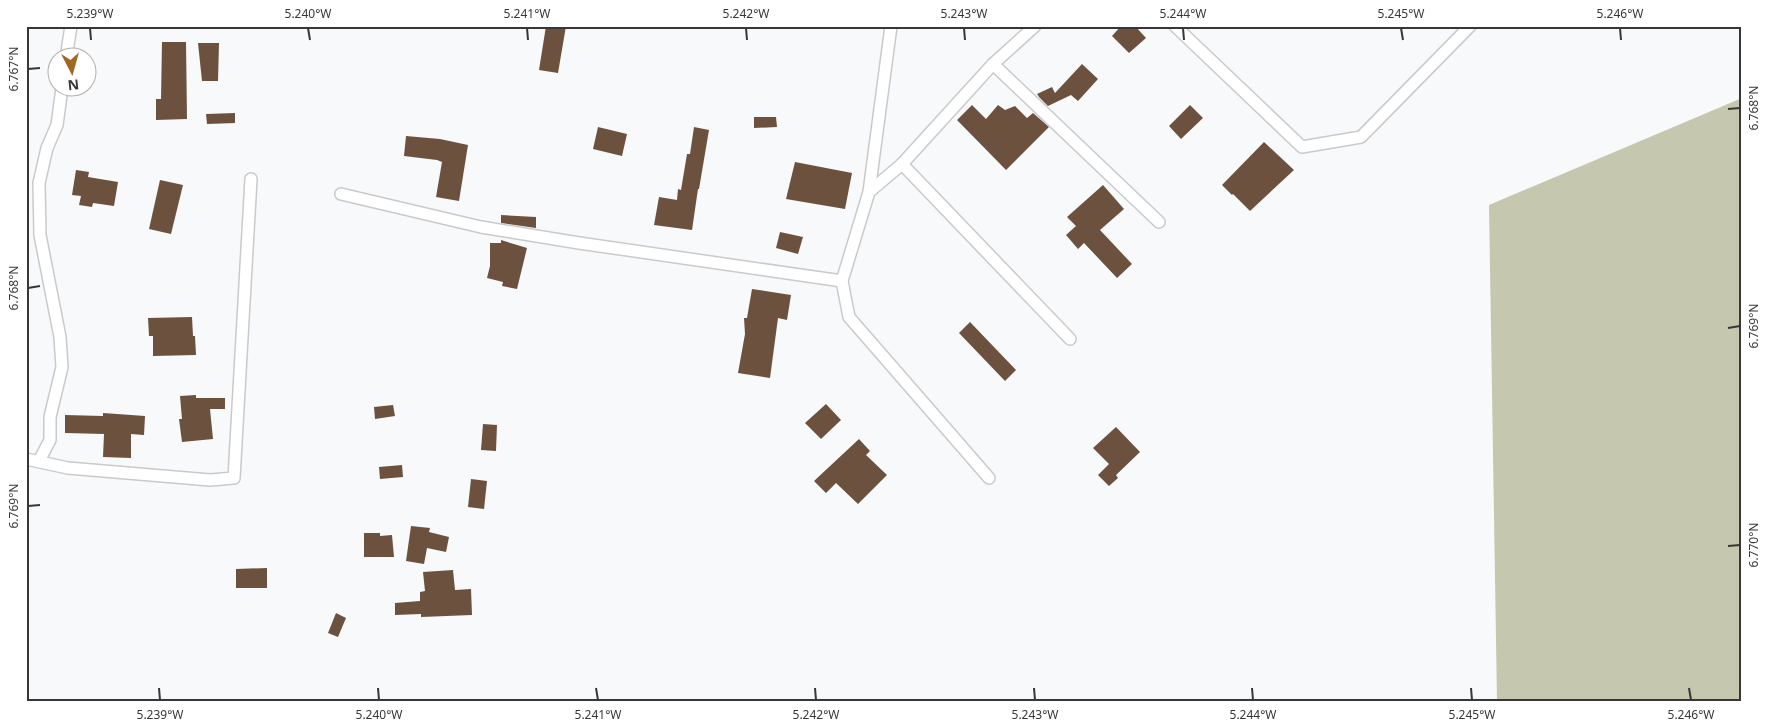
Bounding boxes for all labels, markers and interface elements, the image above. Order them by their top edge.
text: 5.239°W [67,5,113,22]
text: 5.240°W [285,5,331,22]
text: 5.241°W [504,5,550,22]
text: 5.242°W [723,5,769,22]
text: 5.243°W [941,5,987,22]
text: 5.244°W [1160,5,1206,22]
text: 5.245°W [1378,5,1424,22]
text: 5.246°W [1597,5,1643,22]
text: 6.767°N [5,47,22,91]
north arrow [48,48,98,98]
text: N [67,75,80,95]
text: 6.768°N [1745,86,1762,130]
text: 6.768°N [5,266,22,310]
text: 6.769°N [1745,304,1762,348]
text: 6.769°N [5,484,22,528]
text: 6.770°N [1745,523,1762,567]
text: 5.239°W [137,706,183,723]
text: 5.240°W [356,706,402,723]
text: 5.241°W [575,706,621,723]
text: 5.242°W [793,706,839,723]
text: 5.243°W [1012,706,1058,723]
text: 5.244°W [1230,706,1276,723]
text: 5.245°W [1449,706,1495,723]
text: 5.246°W [1668,706,1714,723]

